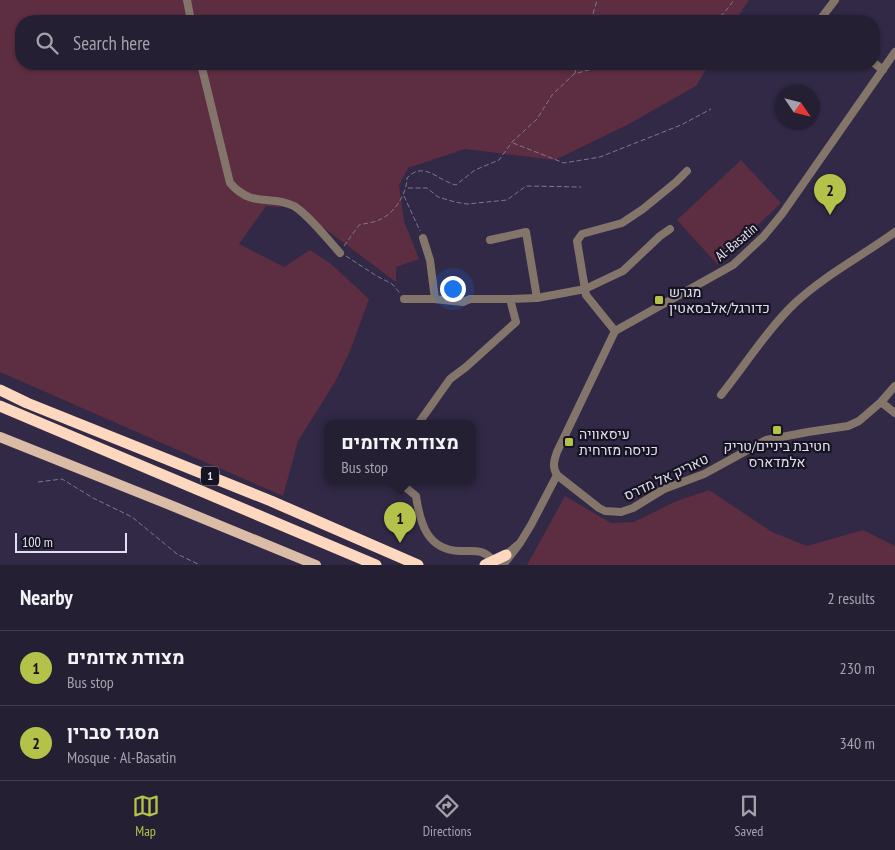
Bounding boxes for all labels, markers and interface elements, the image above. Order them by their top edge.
search box [15,15,880,70]
icon: search [33,29,61,57]
text: Search here [73,31,150,55]
north arrow [775,85,820,130]
pin: 2 [814,174,846,215]
street label: Al-Basatin [711,219,761,265]
your location [440,276,466,302]
place label: מגרש כדורגל/אלבסאטין [669,283,770,317]
marker: מגרש כדורגל/אלבסאטין [653,294,665,306]
popup [324,420,476,485]
marker: חטיבת ביניים/טריק אלמדארס [771,424,783,436]
place label: עיסאוויה כניסה מזרחית [579,425,658,459]
text: מצודת אדומים [341,430,459,454]
marker: עיסאוויה כניסה מזרחית [563,436,575,448]
place label: חטיבת ביניים/טריק אלמדארס [723,437,831,471]
street label: טאריק אל מדרס [621,450,711,504]
text: Bus stop [341,457,388,477]
road number: 1 [201,466,219,486]
pin: 1 [384,502,416,543]
scale bar [15,530,128,553]
text: 100 m [22,533,53,551]
text: Nearby [20,584,73,611]
text: 2 results [828,588,875,608]
text: מצודת אדומים [67,645,185,669]
text: 1 [32,658,40,678]
text: 230 m [840,658,875,678]
text: Bus stop [67,672,114,692]
text: מסגד סברין [67,720,159,744]
text: 2 [32,733,40,753]
text: 340 m [840,733,875,753]
text: Mosque · Al-Basatin [67,747,176,767]
tab: Map [132,792,160,840]
tab: Directions [423,792,471,840]
tab: Saved [735,792,763,840]

